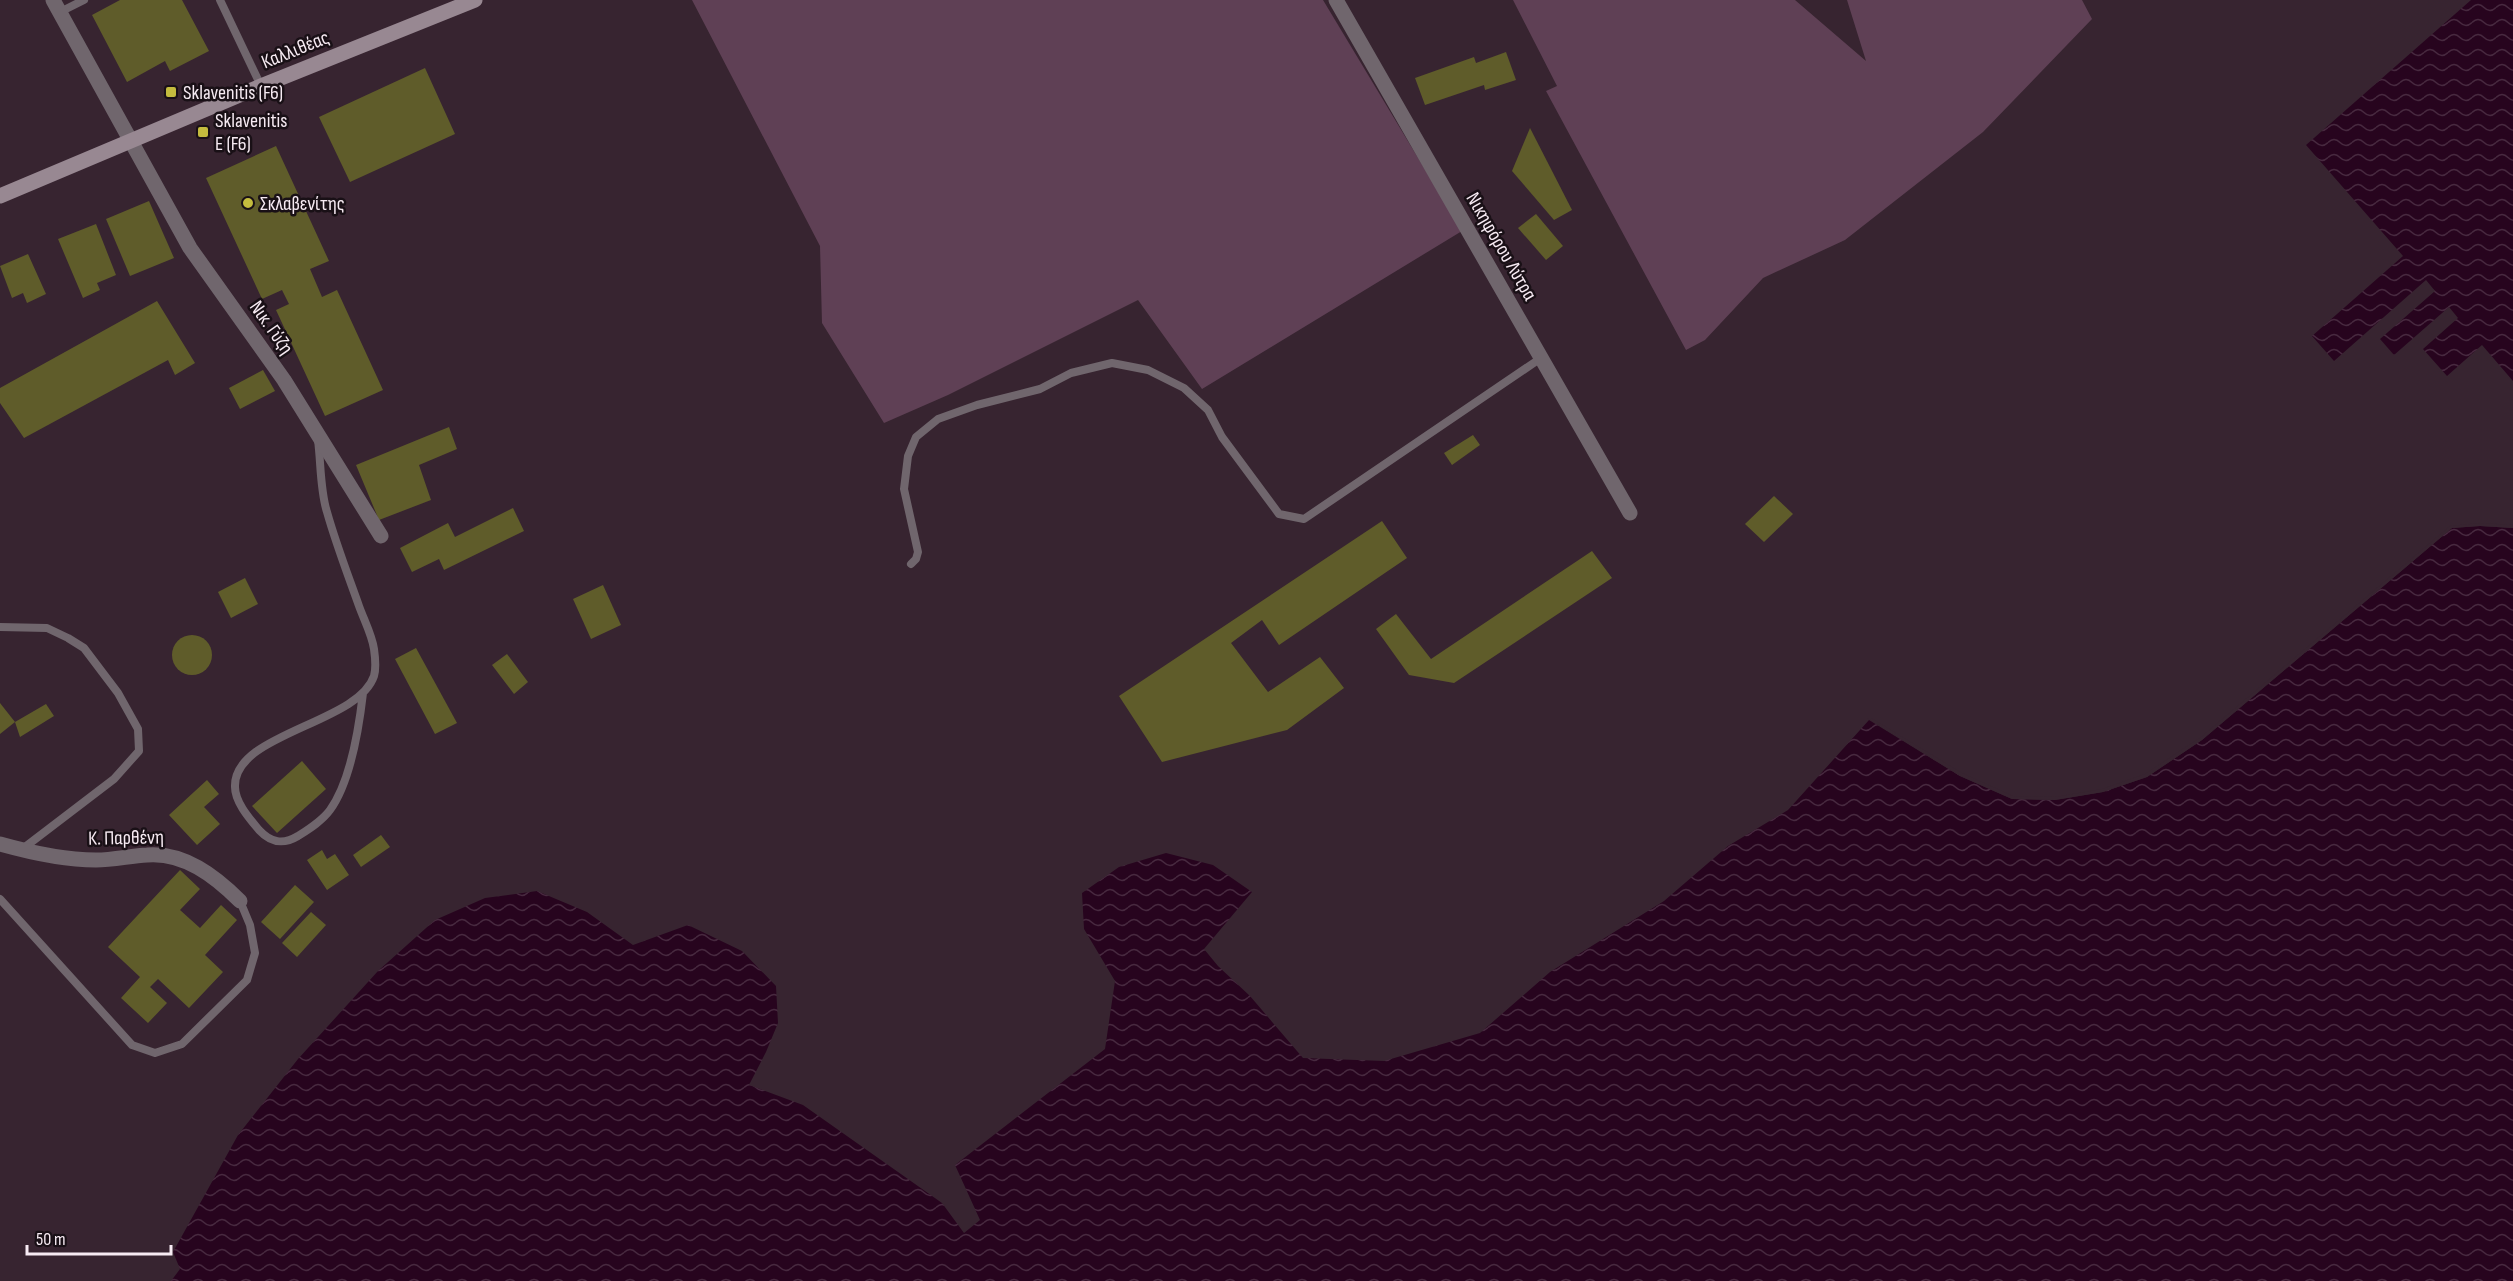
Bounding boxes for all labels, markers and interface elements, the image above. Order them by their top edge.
street label: Καλλιθέας [258,25,333,74]
place label: Sklavenitis (F6) [183,81,283,105]
marker: Sklavenitis (F6) [164,85,178,99]
place label: Sklavenitis E (F6) [215,109,287,156]
marker: Sklavenitis E (F6) [196,125,210,139]
street label: Νικηφόρου Λύτρα [1461,188,1542,305]
place label: Σκλαβενίτης [260,192,345,216]
marker: Σκλαβενίτης [241,196,255,210]
street label: Νικ. Γύζη [244,296,298,359]
street label: Κ. Παρθένη [88,825,164,851]
scale bar [27,1218,171,1256]
text: 50 m [36,1229,66,1250]

